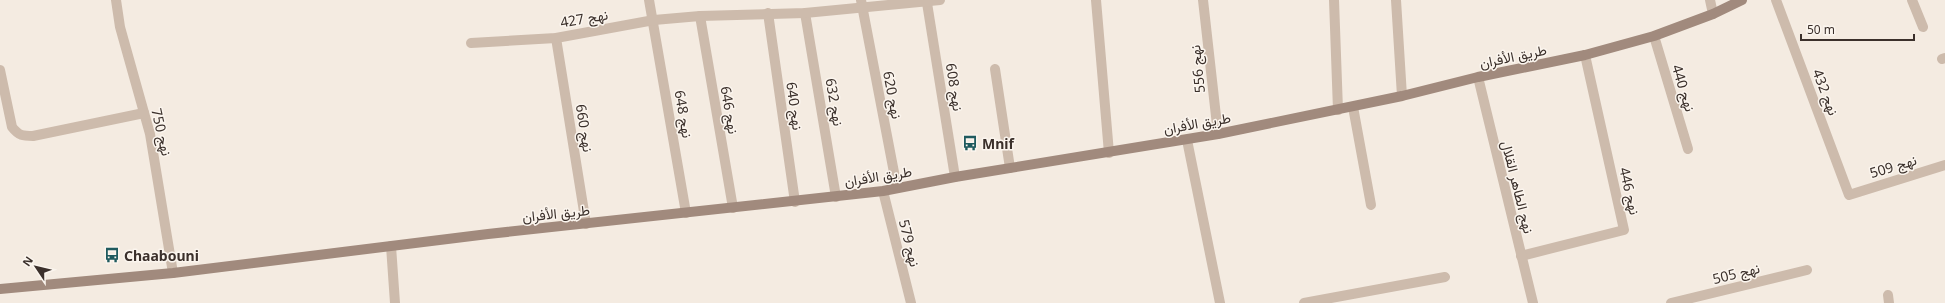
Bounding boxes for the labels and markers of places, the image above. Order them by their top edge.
bus stop icon: Mnif [961,134,979,152]
place label: Mnif [982,134,1015,153]
bus stop icon: Chaabouni [103,246,121,264]
place label: Chaabouni [124,246,199,265]

